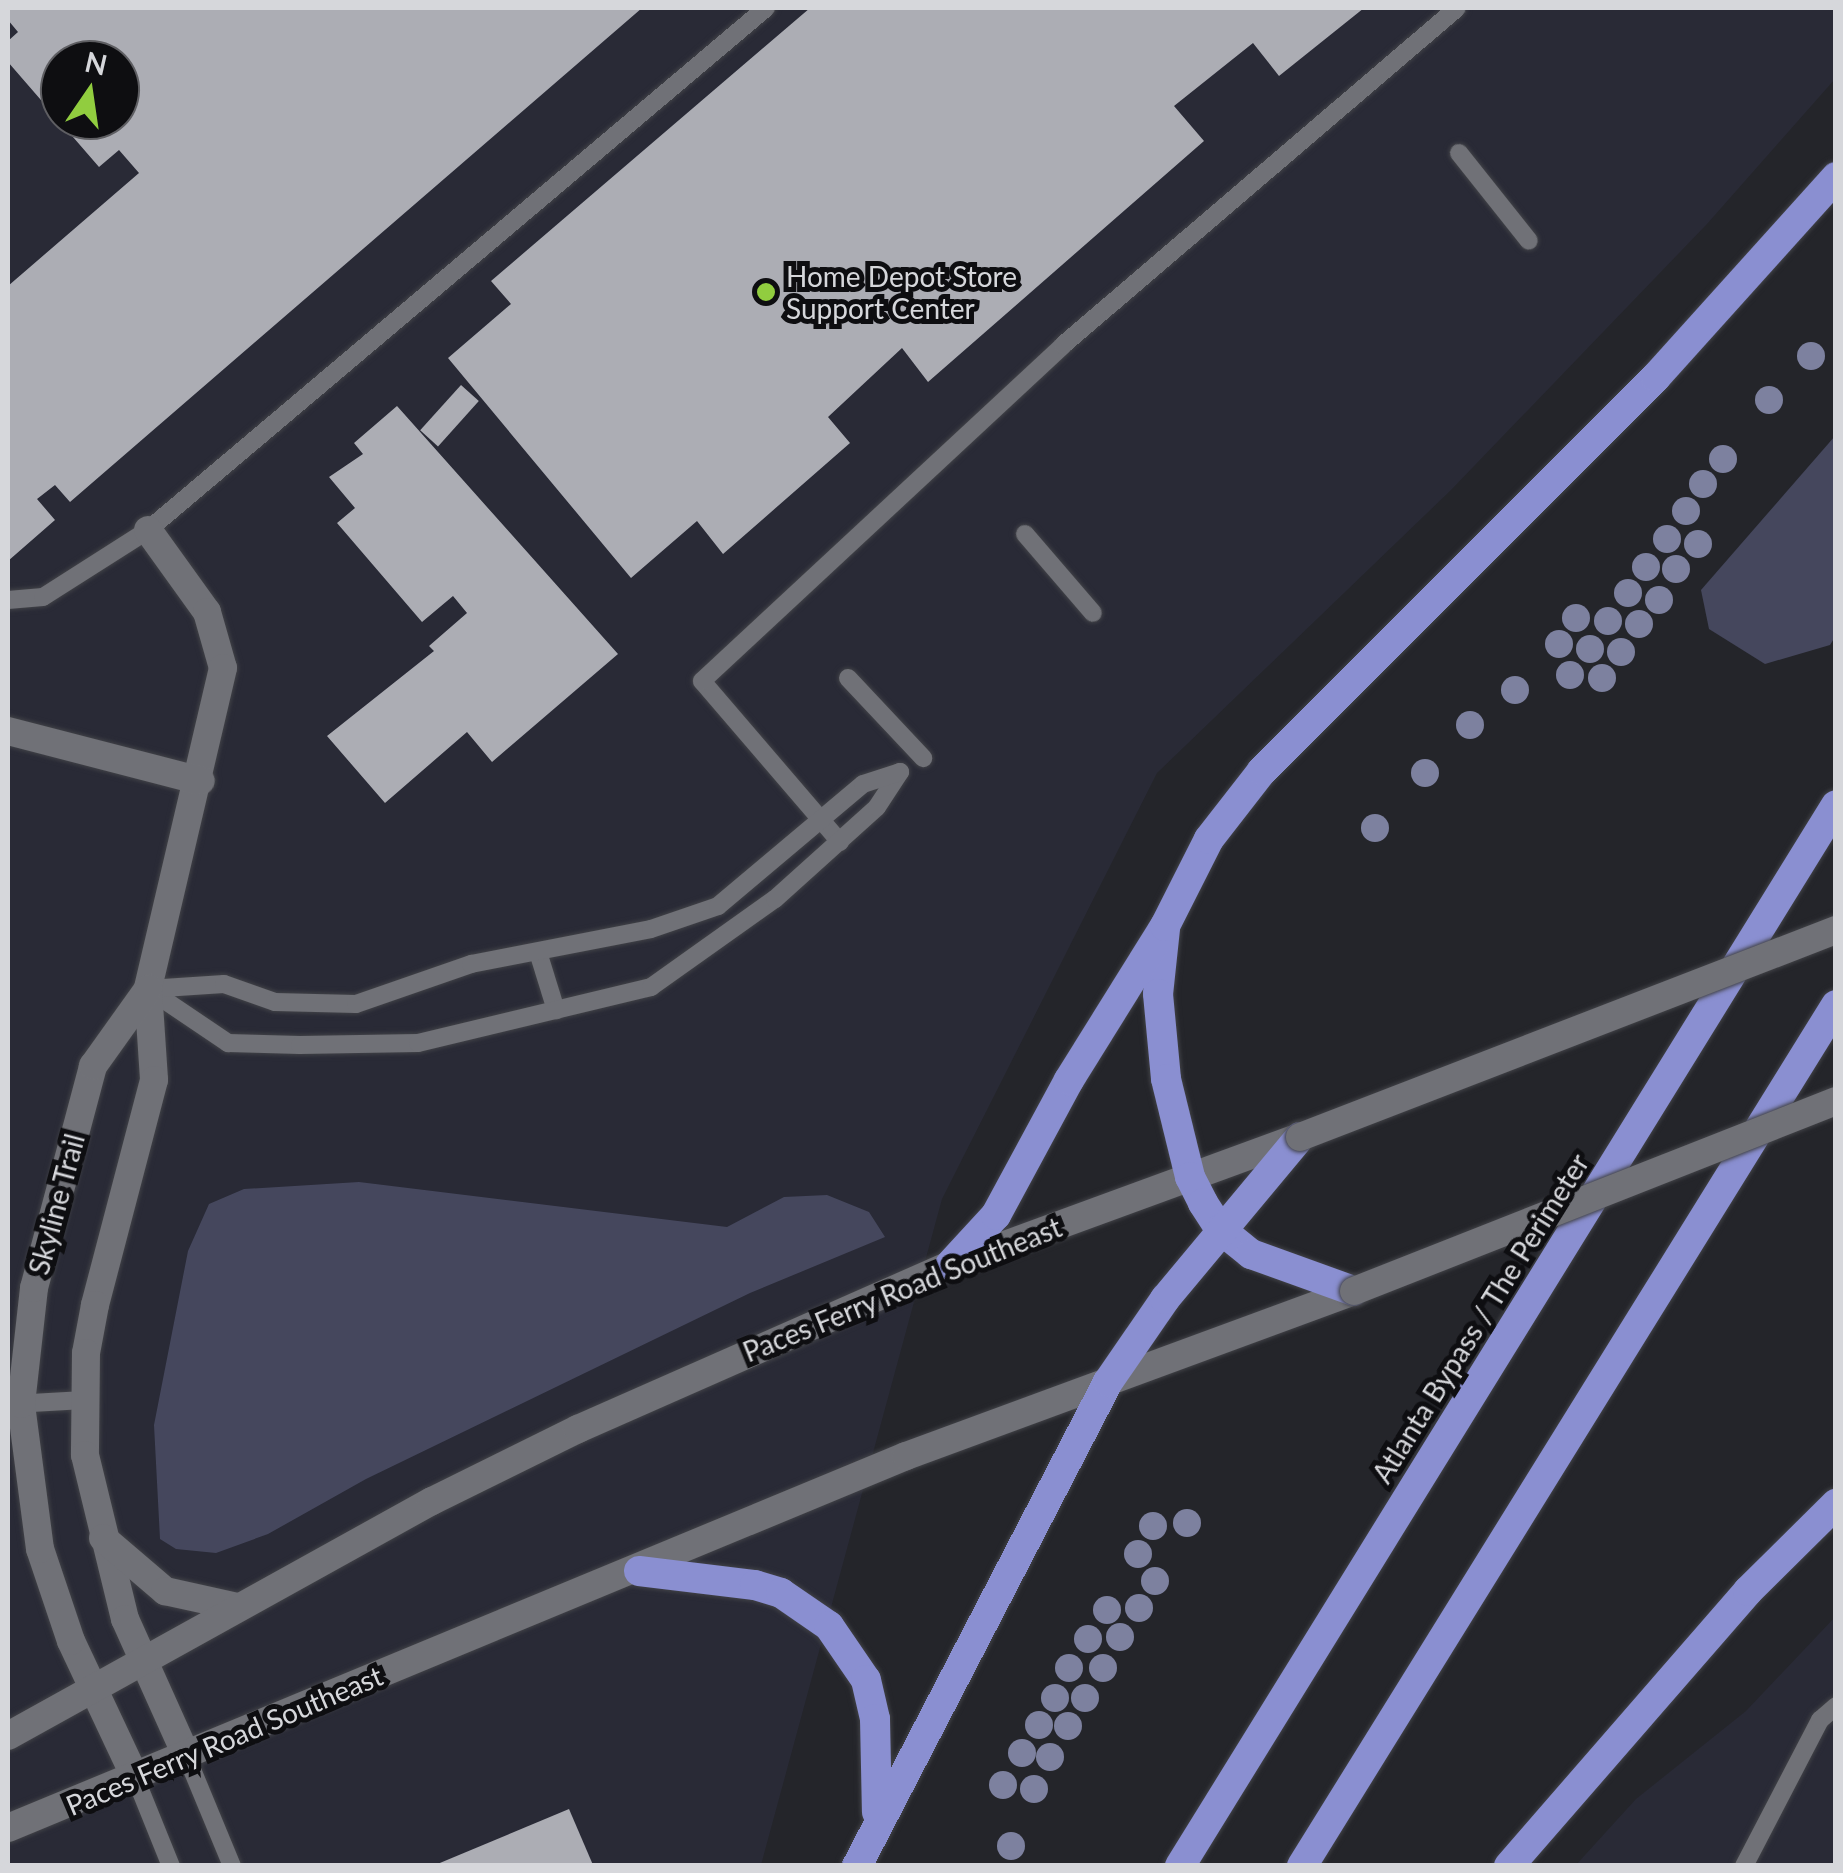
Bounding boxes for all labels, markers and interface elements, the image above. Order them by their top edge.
north arrow [40,40,140,140]
text: N [82,44,111,82]
place label: Home Depot Store Support Center [786,259,1017,325]
marker: Home Depot Store Support Center [755,281,777,303]
street label: Skyline Trail [21,1130,91,1278]
street label: Atlanta Bypass / The Perimeter [1364,1147,1596,1489]
street label: Paces Ferry Road Southeast [738,1210,1066,1368]
street label: Paces Ferry Road Southeast [60,1658,388,1822]

